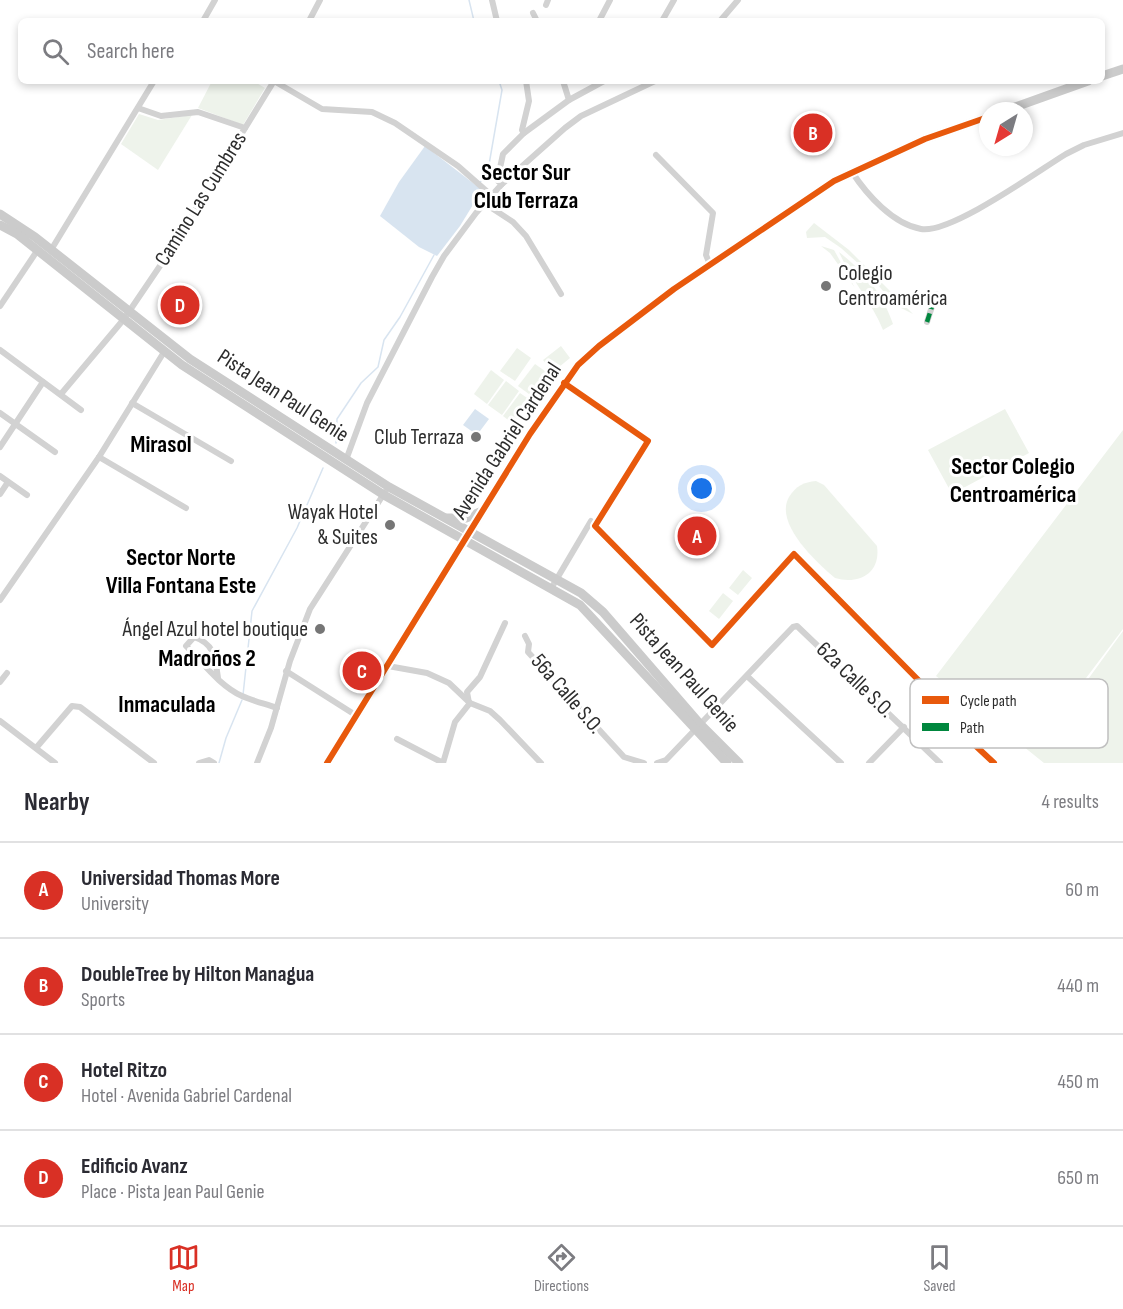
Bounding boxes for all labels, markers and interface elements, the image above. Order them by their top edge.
search box [18,18,1105,84]
icon: search [39,35,72,68]
text: Search here [87,38,174,65]
north arrow [979,102,1033,156]
pin: B [794,110,832,156]
street label: Camino Las Cumbres [149,127,253,271]
district label: Sector Sur Club Terraza [474,158,578,215]
place label: Colegio Centroamérica [838,260,948,312]
marker: Colegio Centroamérica [819,279,833,293]
pin: D [160,282,200,328]
street label: Pista Jean Paul Genie [212,344,354,448]
street label: Avenida Gabriel Cardenal [446,358,568,525]
place label: Club Terraza [374,424,464,451]
district label: Mirasol [130,430,192,459]
marker: Club Terraza [469,430,483,444]
district label: Sector Colegio Centroamérica [950,452,1076,509]
your location [687,474,716,503]
place label: Wayak Hotel & Suites [288,499,378,551]
pin: A [678,514,716,558]
marker: Wayak Hotel & Suites [383,518,397,532]
district label: Sector Norte Villa Fontana Este [106,543,256,600]
street label: Pista Jean Paul Genie [623,608,745,738]
place label: Ángel Azul hotel boutique [121,616,308,643]
marker: Ángel Azul hotel boutique [313,622,327,636]
street label: 62a Calle S.O. [810,636,900,724]
district label: Madroños 2 [158,644,256,673]
pin: C [342,648,382,694]
street label: 56a Calle S.O. [525,648,609,740]
legend [910,679,1108,748]
district label: Inmaculada [118,690,216,719]
text: Cycle path [960,692,1017,711]
text: Path [960,719,984,738]
text: Nearby [24,787,90,818]
text: 4 results [1042,790,1099,814]
text: Universidad Thomas More [81,865,280,892]
text: A [39,878,48,902]
text: 60 m [1065,878,1099,902]
text: University [81,892,149,916]
text: DoubleTree by Hilton Managua [81,961,314,988]
text: B [39,974,48,998]
text: 440 m [1057,974,1099,998]
text: Sports [81,988,125,1012]
text: Hotel Ritzo [81,1057,167,1084]
text: C [38,1070,49,1094]
text: 450 m [1058,1070,1099,1094]
text: Hotel · Avenida Gabriel Cardenal [81,1084,292,1108]
text: Edificio Avanz [81,1153,188,1180]
text: D [38,1166,49,1190]
text: 650 m [1057,1166,1099,1190]
text: Place · Pista Jean Paul Genie [81,1180,264,1204]
tab: Map [167,1241,200,1296]
tab: Directions [534,1241,589,1296]
tab: Saved [923,1241,956,1296]

